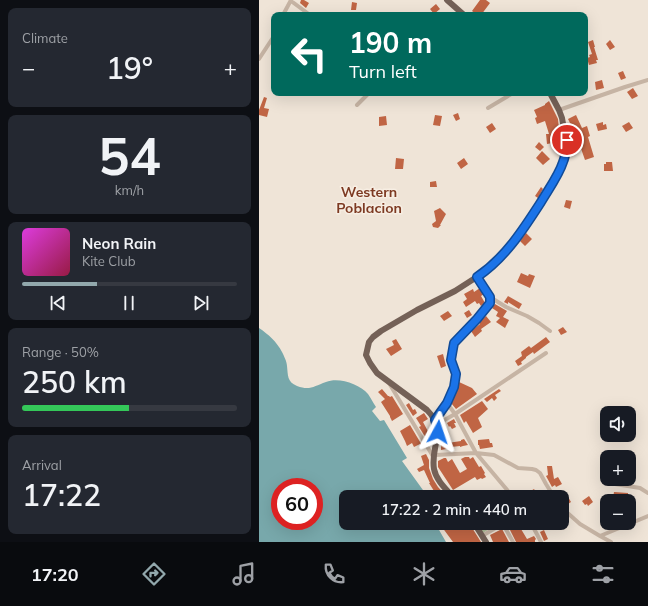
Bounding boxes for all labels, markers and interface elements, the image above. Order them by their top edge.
text: 190 m [349,25,432,60]
icon: left [283,28,335,80]
text: Climate [22,30,68,46]
text: 19° [106,49,153,87]
text: − [22,54,35,82]
text: + [224,54,237,82]
text: Turn left [349,60,417,83]
text: 54 [98,123,161,188]
pin [550,123,584,157]
icon: arrive [556,129,578,151]
text: km/h [115,182,144,198]
district label: Western Poblacion [336,183,402,217]
text: Neon Rain [82,234,156,253]
text: Kite Club [82,253,136,269]
icon: previous [47,292,69,314]
icon: pause [118,292,140,314]
icon: next [190,292,212,314]
text: Range · 50% [22,344,99,360]
text: 250 km [22,363,127,401]
map controls [600,406,636,530]
button: sound [600,406,636,442]
position arrow [417,411,459,453]
button: + [600,450,636,486]
text: Arrival [22,457,62,473]
text: 17:22 [22,476,101,514]
speed limit sign: 60 [271,478,323,530]
button: − [600,494,636,530]
text: 17:22 · 2 min · 440 m [381,500,527,519]
icon: directions [140,560,168,588]
icon: music [230,560,258,588]
icon: phone [320,560,348,588]
icon: climate [410,560,438,588]
icon: car [499,560,527,588]
icon: filters [589,560,617,588]
text: 17:20 [31,563,79,586]

